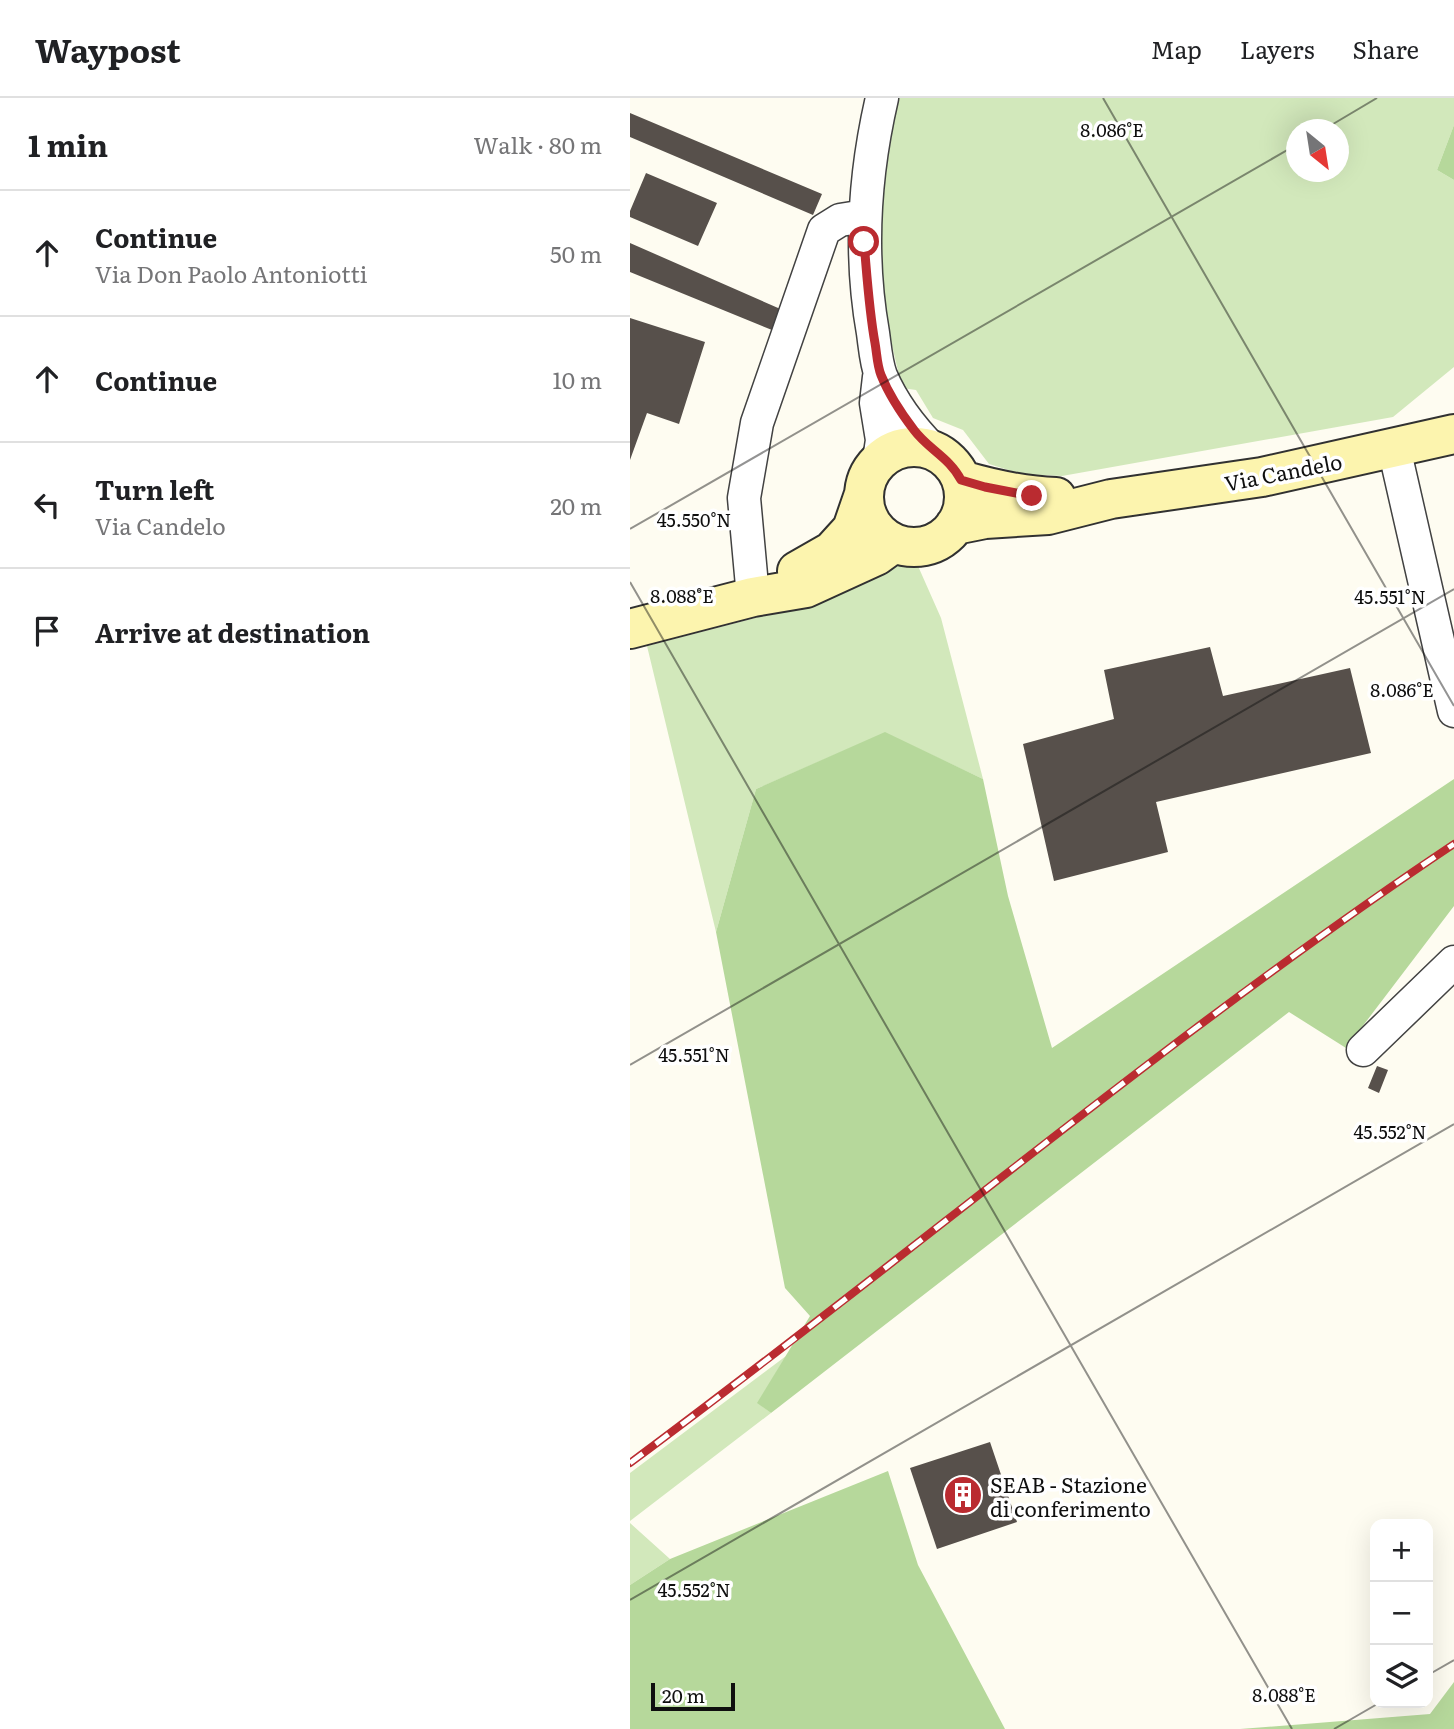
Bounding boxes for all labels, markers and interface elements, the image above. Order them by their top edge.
text: Waypost [35,24,181,73]
text: Map [1151,31,1202,66]
text: Layers [1240,31,1314,66]
text: Share [1352,31,1419,66]
text: 8.086°E [1080,116,1144,143]
north arrow [1286,119,1349,182]
text: 1 min [28,122,108,166]
text: Walk · 80 m [473,127,602,161]
text: Continue [95,217,217,256]
route start [848,226,879,257]
icon: ahead [28,234,66,272]
text: 50 m [550,236,602,270]
text: Via Don Paolo Antoniotti [95,256,367,290]
icon: ahead [28,360,66,398]
text: Continue [95,360,217,399]
text: 10 m [552,362,602,396]
street label: Via Candelo [1221,444,1345,498]
text: Turn left [95,469,214,508]
route end [1016,480,1047,511]
icon: left [28,486,66,524]
text: 20 m [550,488,602,522]
text: 45.550°N [657,506,731,533]
text: Via Candelo [95,508,226,542]
text: 8.088°E [650,582,714,609]
text: 45.551°N [1354,583,1426,610]
icon: arrive [28,612,66,650]
text: Arrive at destination [95,612,370,651]
text: 8.086°E [1370,676,1434,703]
text: 45.551°N [658,1041,730,1068]
text: 45.552°N [1353,1118,1427,1145]
place label: SEAB - Stazione di conferimento [990,1468,1151,1523]
building icon: SEAB - Stazione di conferimento [942,1474,984,1516]
map controls [1370,1519,1433,1708]
button: + [1370,1519,1433,1582]
text: 45.552°N [657,1576,731,1603]
button: − [1370,1582,1433,1645]
button: layers [1370,1645,1433,1708]
scale bar [651,1680,735,1712]
text: 20 m [662,1681,705,1709]
text: 8.088°E [1252,1681,1316,1708]

